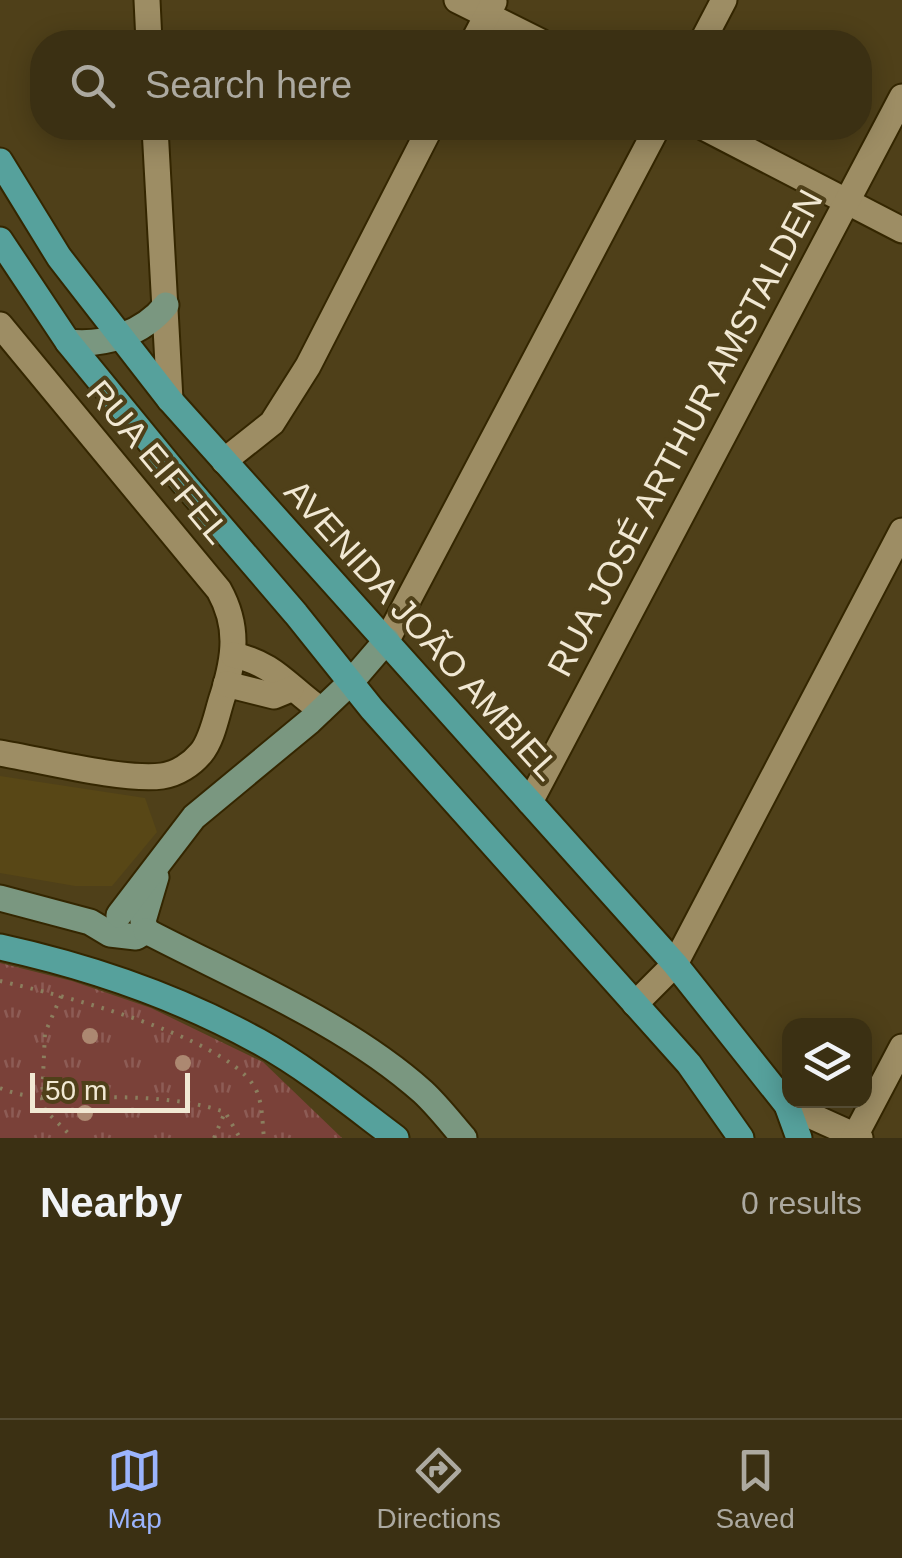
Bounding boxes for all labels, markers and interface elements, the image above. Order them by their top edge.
search box [30,30,872,140]
icon: search [65,58,120,113]
text: Search here [145,64,352,106]
street label: RUA JOSÉ ARTHUR AMSTALDEN [539,183,830,683]
street label: RUA EIFFEL [79,372,238,551]
street label: AVENIDA JOÃO AMBIEL [277,472,567,788]
map controls [782,1018,872,1108]
button: layers [782,1018,872,1108]
scale bar [30,1068,190,1112]
text: 50 m [45,1075,107,1106]
text: Nearby [40,1179,182,1226]
text: 0 results [741,1185,862,1221]
tab: Map [107,1443,162,1535]
tab: Directions [377,1443,501,1535]
tab: Saved [715,1443,795,1535]

